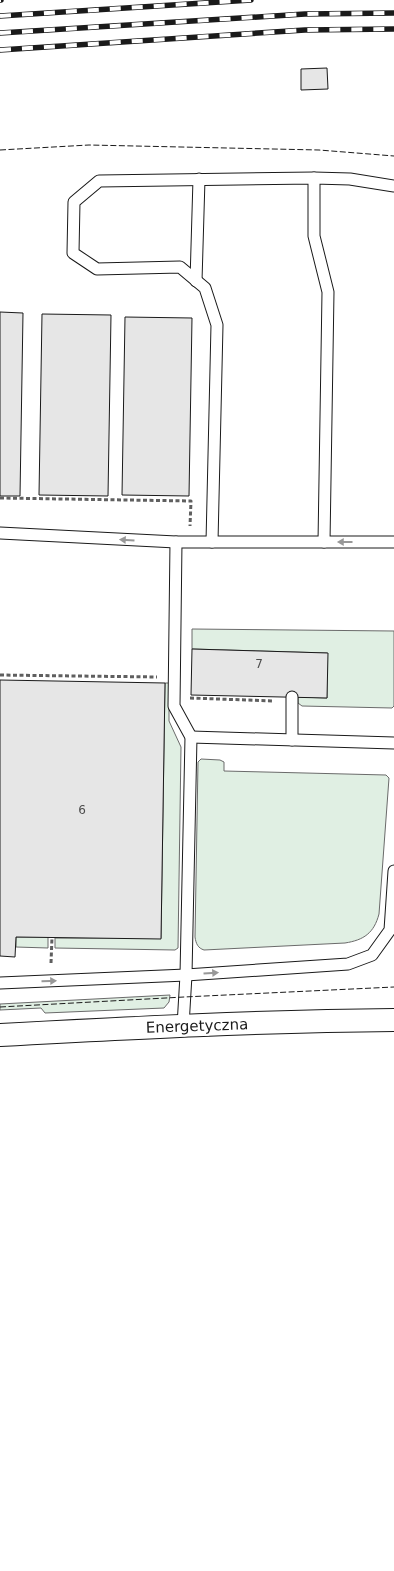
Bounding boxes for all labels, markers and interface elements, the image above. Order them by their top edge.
one-way arrow [119,535,135,543]
one-way arrow [337,538,353,546]
house number: 7 [255,657,263,671]
house number: 6 [78,803,86,817]
one-way arrow [203,969,219,977]
one-way arrow [41,977,57,985]
street label: Energetyczna [145,1015,249,1037]

